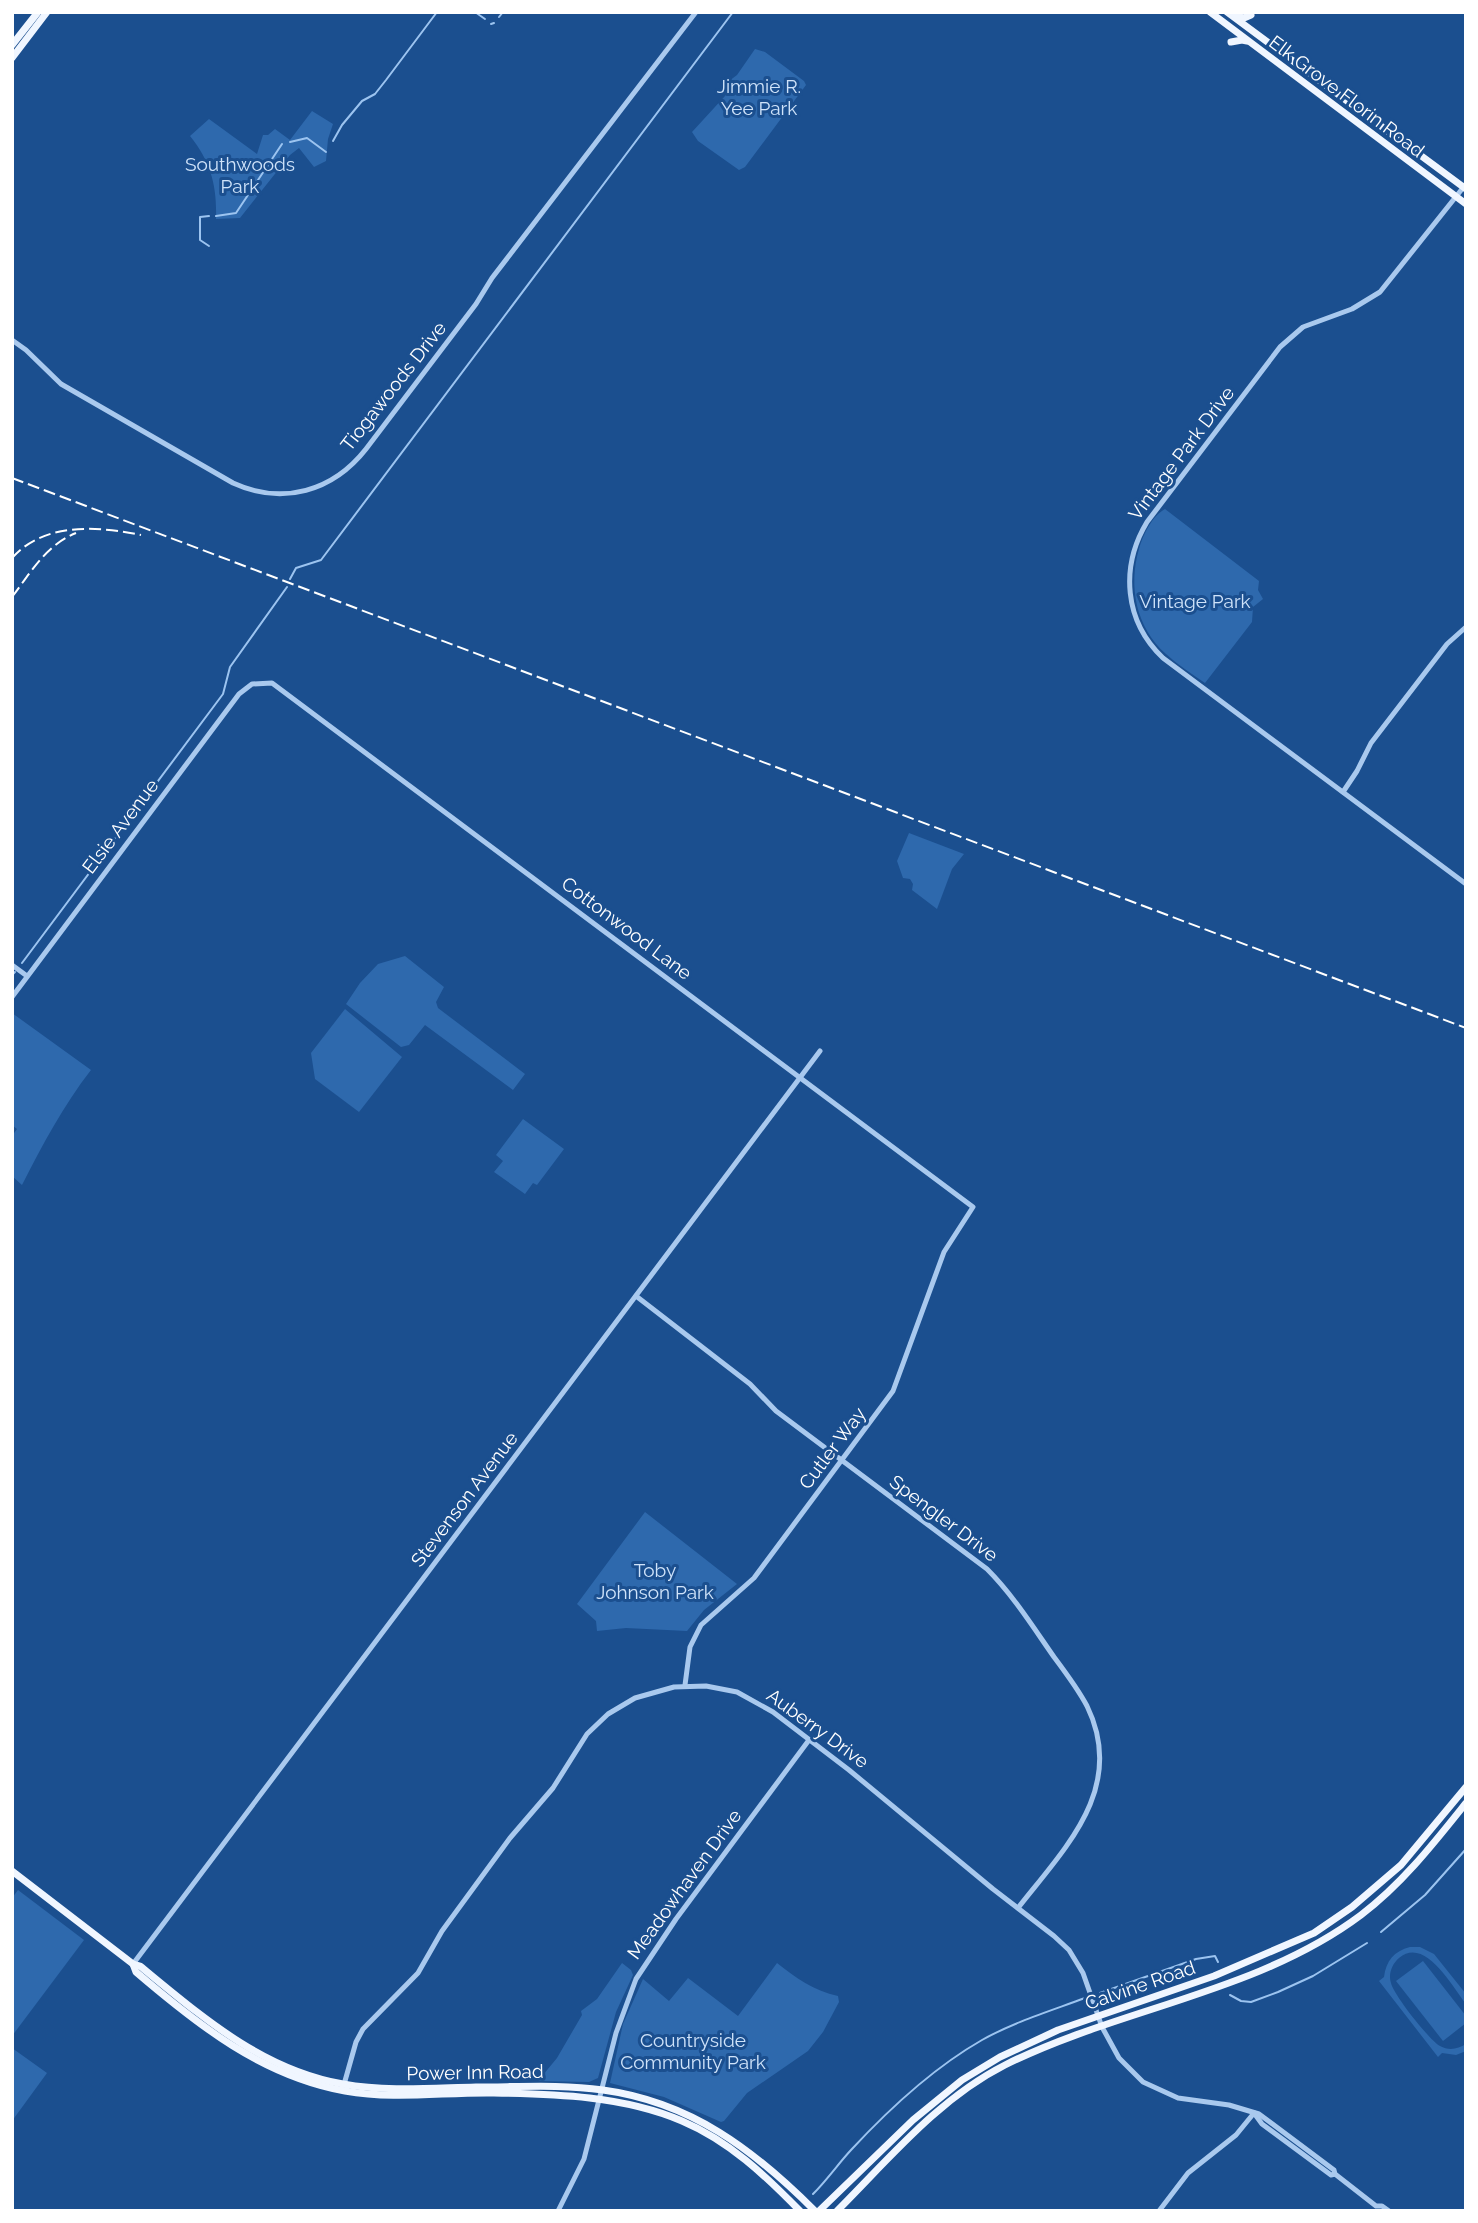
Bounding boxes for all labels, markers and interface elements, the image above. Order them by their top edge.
street label: Elk Grove Florin Road [1265,31,1429,161]
park label: Jimmie R. Yee Park [717,75,801,119]
park label: Southwoods Park [185,153,295,197]
street label: Tiogawoods Drive [336,317,450,455]
street label: Vintage Park Drive [1124,382,1238,524]
park label: Vintage Park [1139,590,1251,612]
street label: Elsie Avenue [77,775,163,877]
street label: Cottonwood Lane [558,872,696,984]
street label: Cutler Way [794,1403,870,1493]
street label: Stevenson Avenue [406,1427,522,1571]
street label: Spengler Drive [885,1470,1003,1566]
park label: Toby Johnson Park [596,1559,714,1603]
street label: Auberry Drive [763,1684,873,1772]
street label: Meadowhaven Drive [622,1805,746,1963]
street label: Calvine Road [1082,1956,1198,2014]
park label: Countryside Community Park [620,2029,766,2073]
street label: Power Inn Road [406,2060,544,2084]

